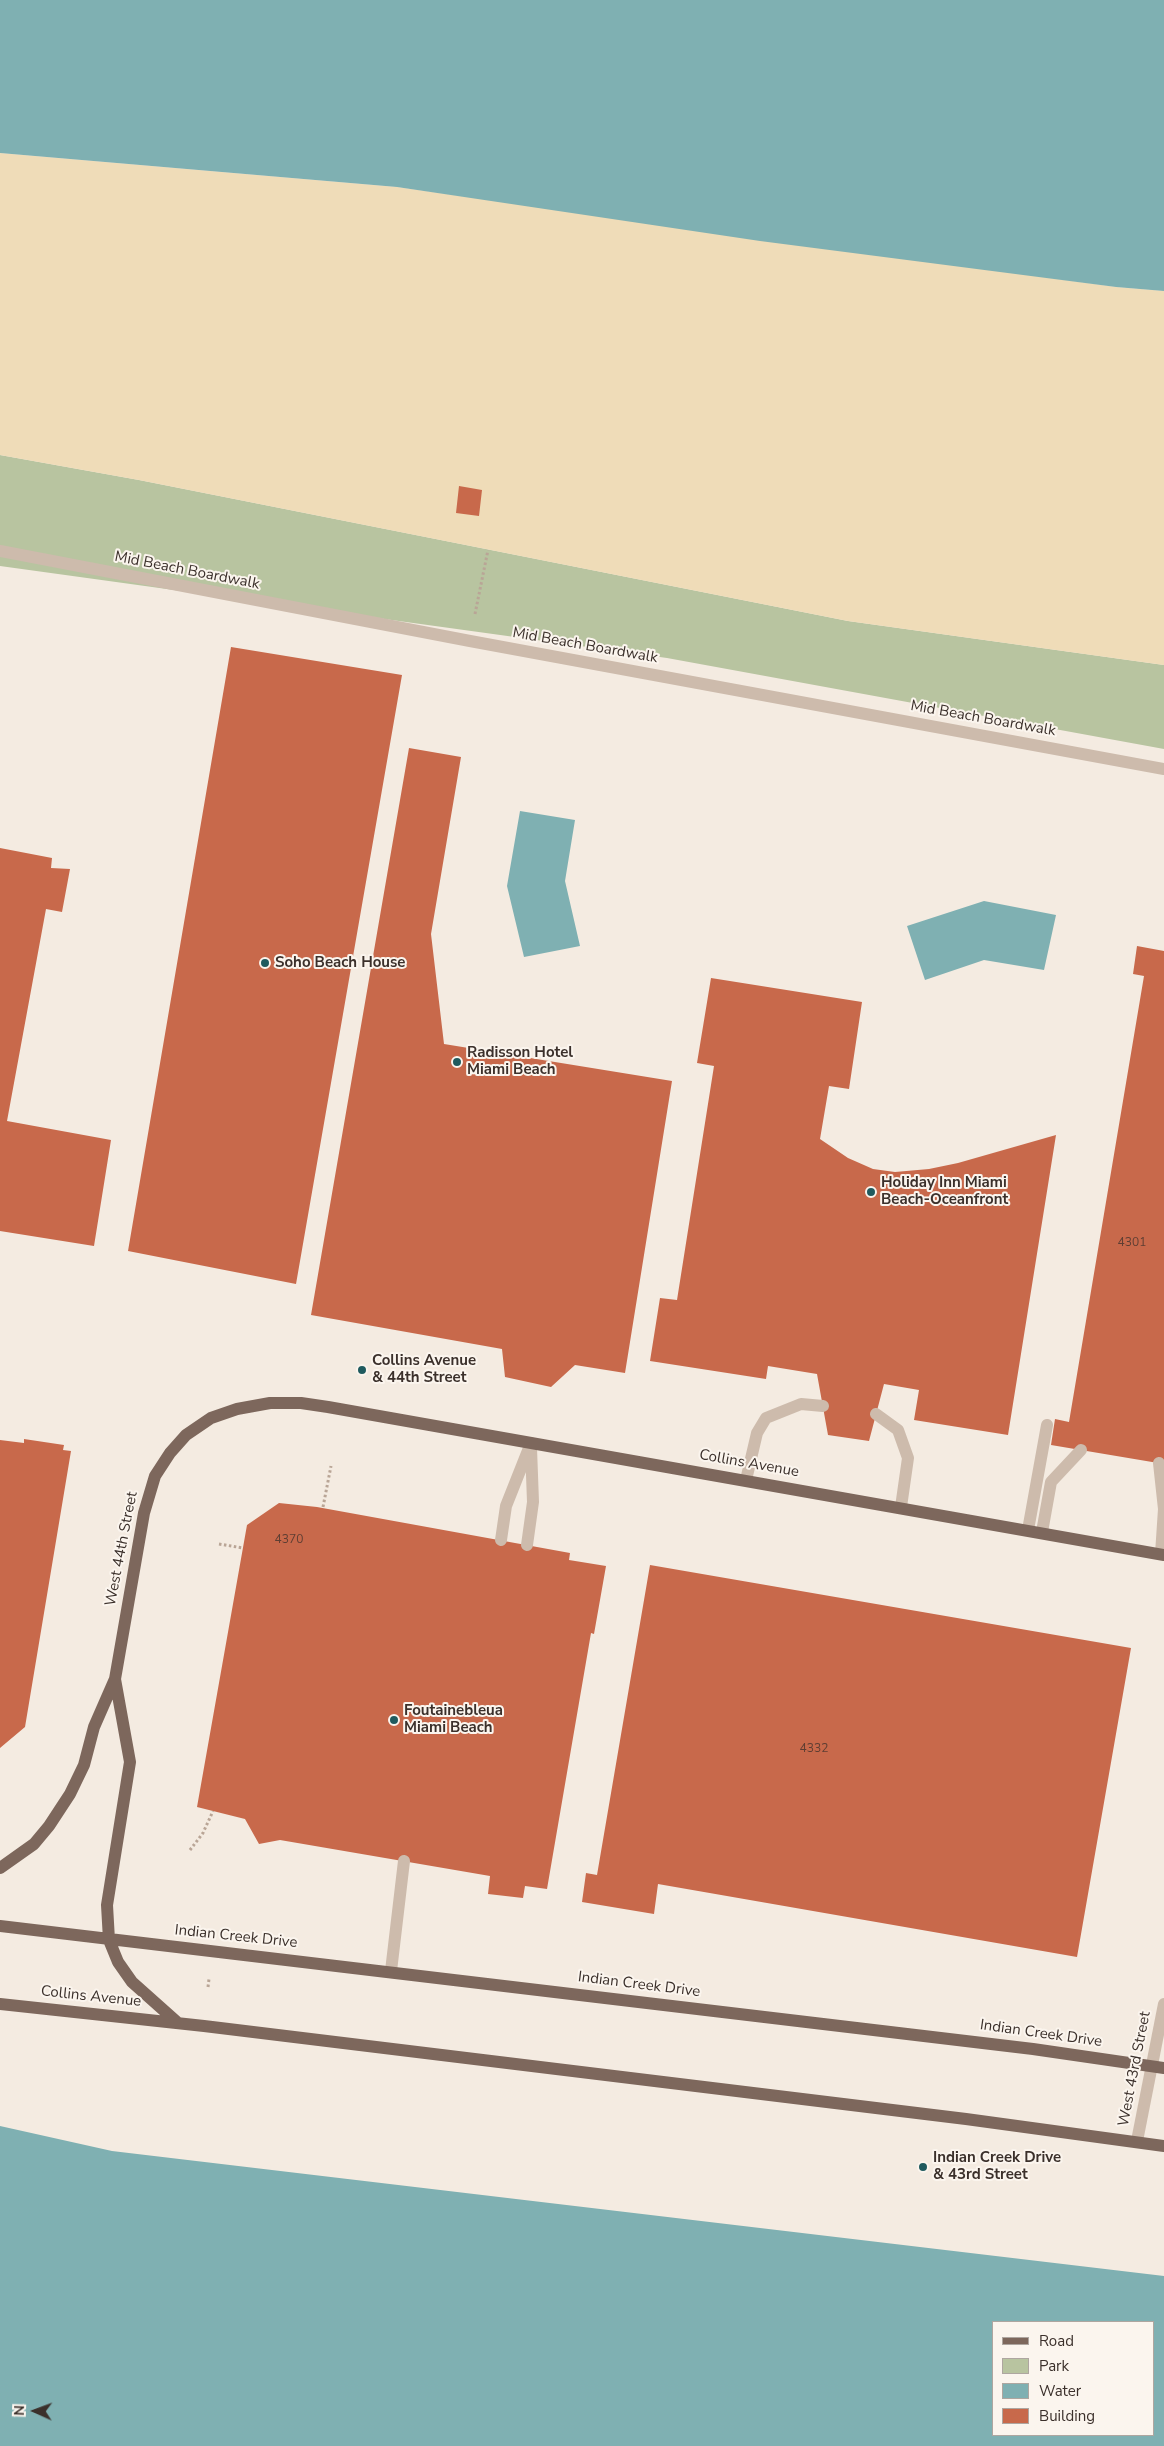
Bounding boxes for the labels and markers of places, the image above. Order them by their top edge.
place label: Soho Beach House [275,954,405,972]
marker: Soho Beach House [259,957,271,969]
place label: Radisson Hotel Miami Beach [467,1044,573,1079]
marker: Radisson Hotel Miami Beach [451,1056,463,1068]
place label: Holiday Inn Miami Beach-Oceanfront [881,1174,1008,1209]
marker: Holiday Inn Miami Beach-Oceanfront [865,1186,877,1198]
place label: Collins Avenue & 44th Street [372,1352,476,1387]
marker: Collins Avenue & 44th Street [356,1364,368,1376]
place label: Foutainebleua Miami Beach [404,1702,503,1737]
marker: Foutainebleua Miami Beach [388,1714,400,1726]
place label: Indian Creek Drive & 43rd Street [933,2149,1061,2184]
marker: Indian Creek Drive & 43rd Street [917,2161,929,2173]

